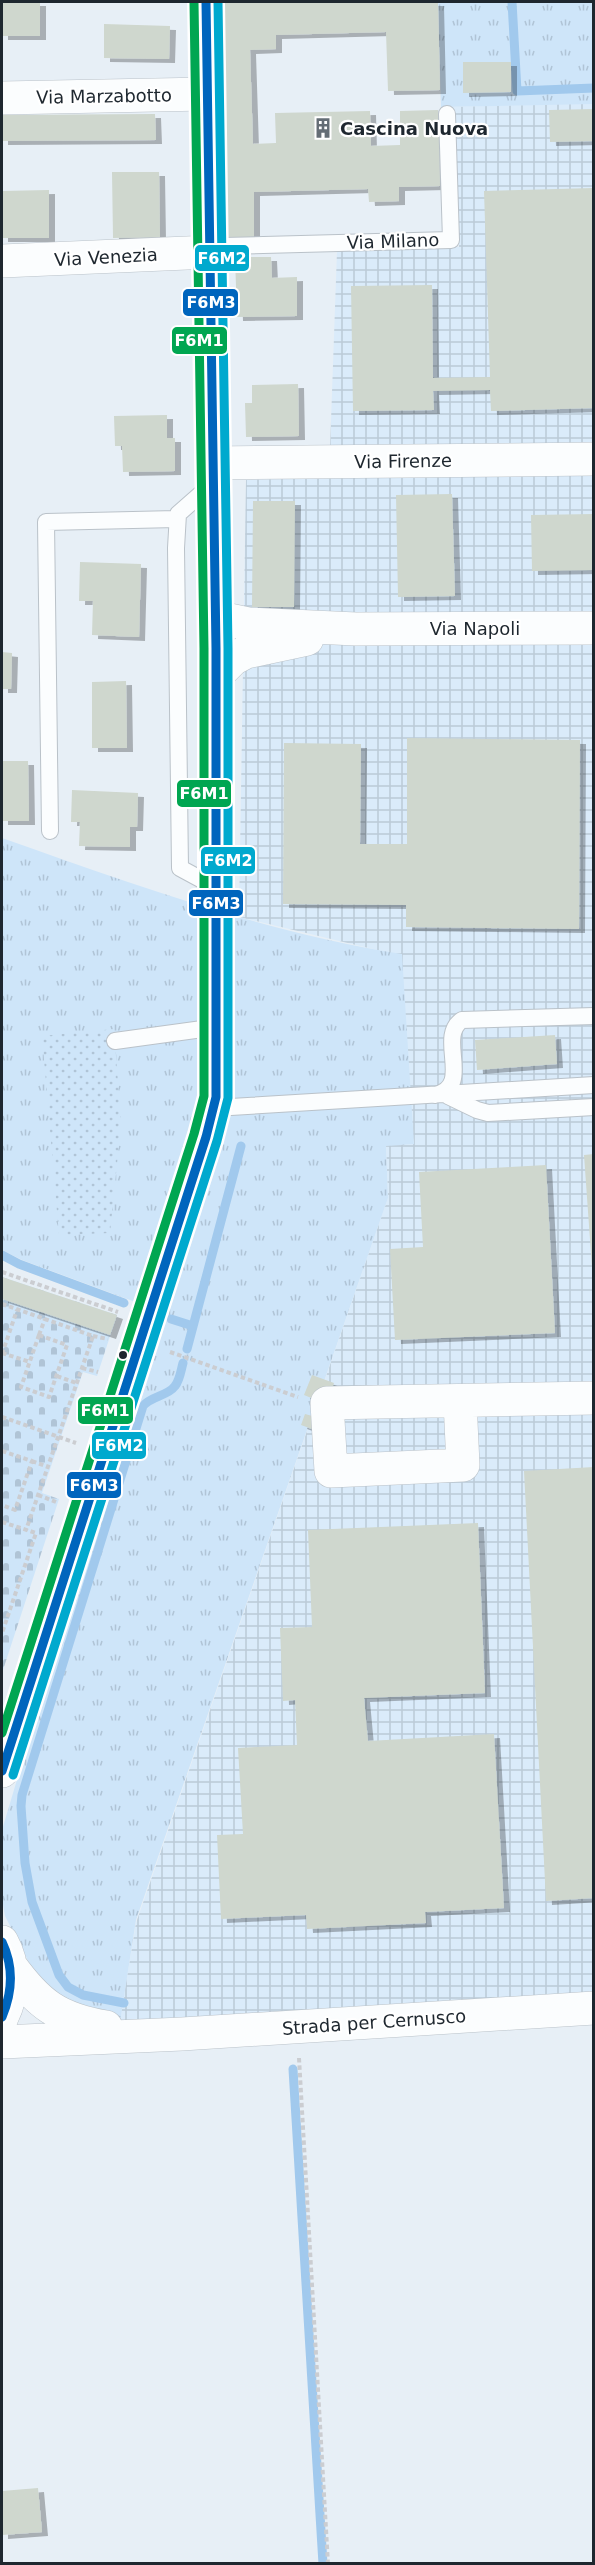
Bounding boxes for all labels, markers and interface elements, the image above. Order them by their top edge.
street label: Via Marzabotto [36,84,172,108]
building icon: Cascina Nuova [311,116,335,140]
place label: Cascina Nuova [340,118,488,139]
street label: Via Milano [346,229,440,253]
street label: Via Venezia [54,244,158,270]
line badge: F6M2 [194,244,250,272]
text: F6M2 [197,249,247,268]
line badge: F6M3 [182,288,239,317]
text: F6M3 [186,293,236,312]
line badge: F6M1 [171,326,228,355]
text: F6M1 [174,331,224,350]
street label: Via Firenze [354,450,452,472]
street label: Via Napoli [430,618,520,639]
line badge: F6M1 [176,779,232,808]
text: F6M1 [179,784,229,803]
line badge: F6M2 [200,846,256,875]
text: F6M2 [203,851,253,870]
line badge: F6M3 [188,889,244,917]
text: F6M3 [191,894,241,913]
unlabelled marker [117,1349,129,1361]
line badge: F6M1 [77,1396,134,1425]
text: F6M1 [80,1401,130,1420]
line badge: F6M2 [91,1431,147,1460]
text: F6M2 [94,1436,144,1455]
line badge: F6M3 [66,1471,122,1499]
text: F6M3 [69,1476,119,1495]
street label: Strada per Cernusco [281,2005,467,2039]

